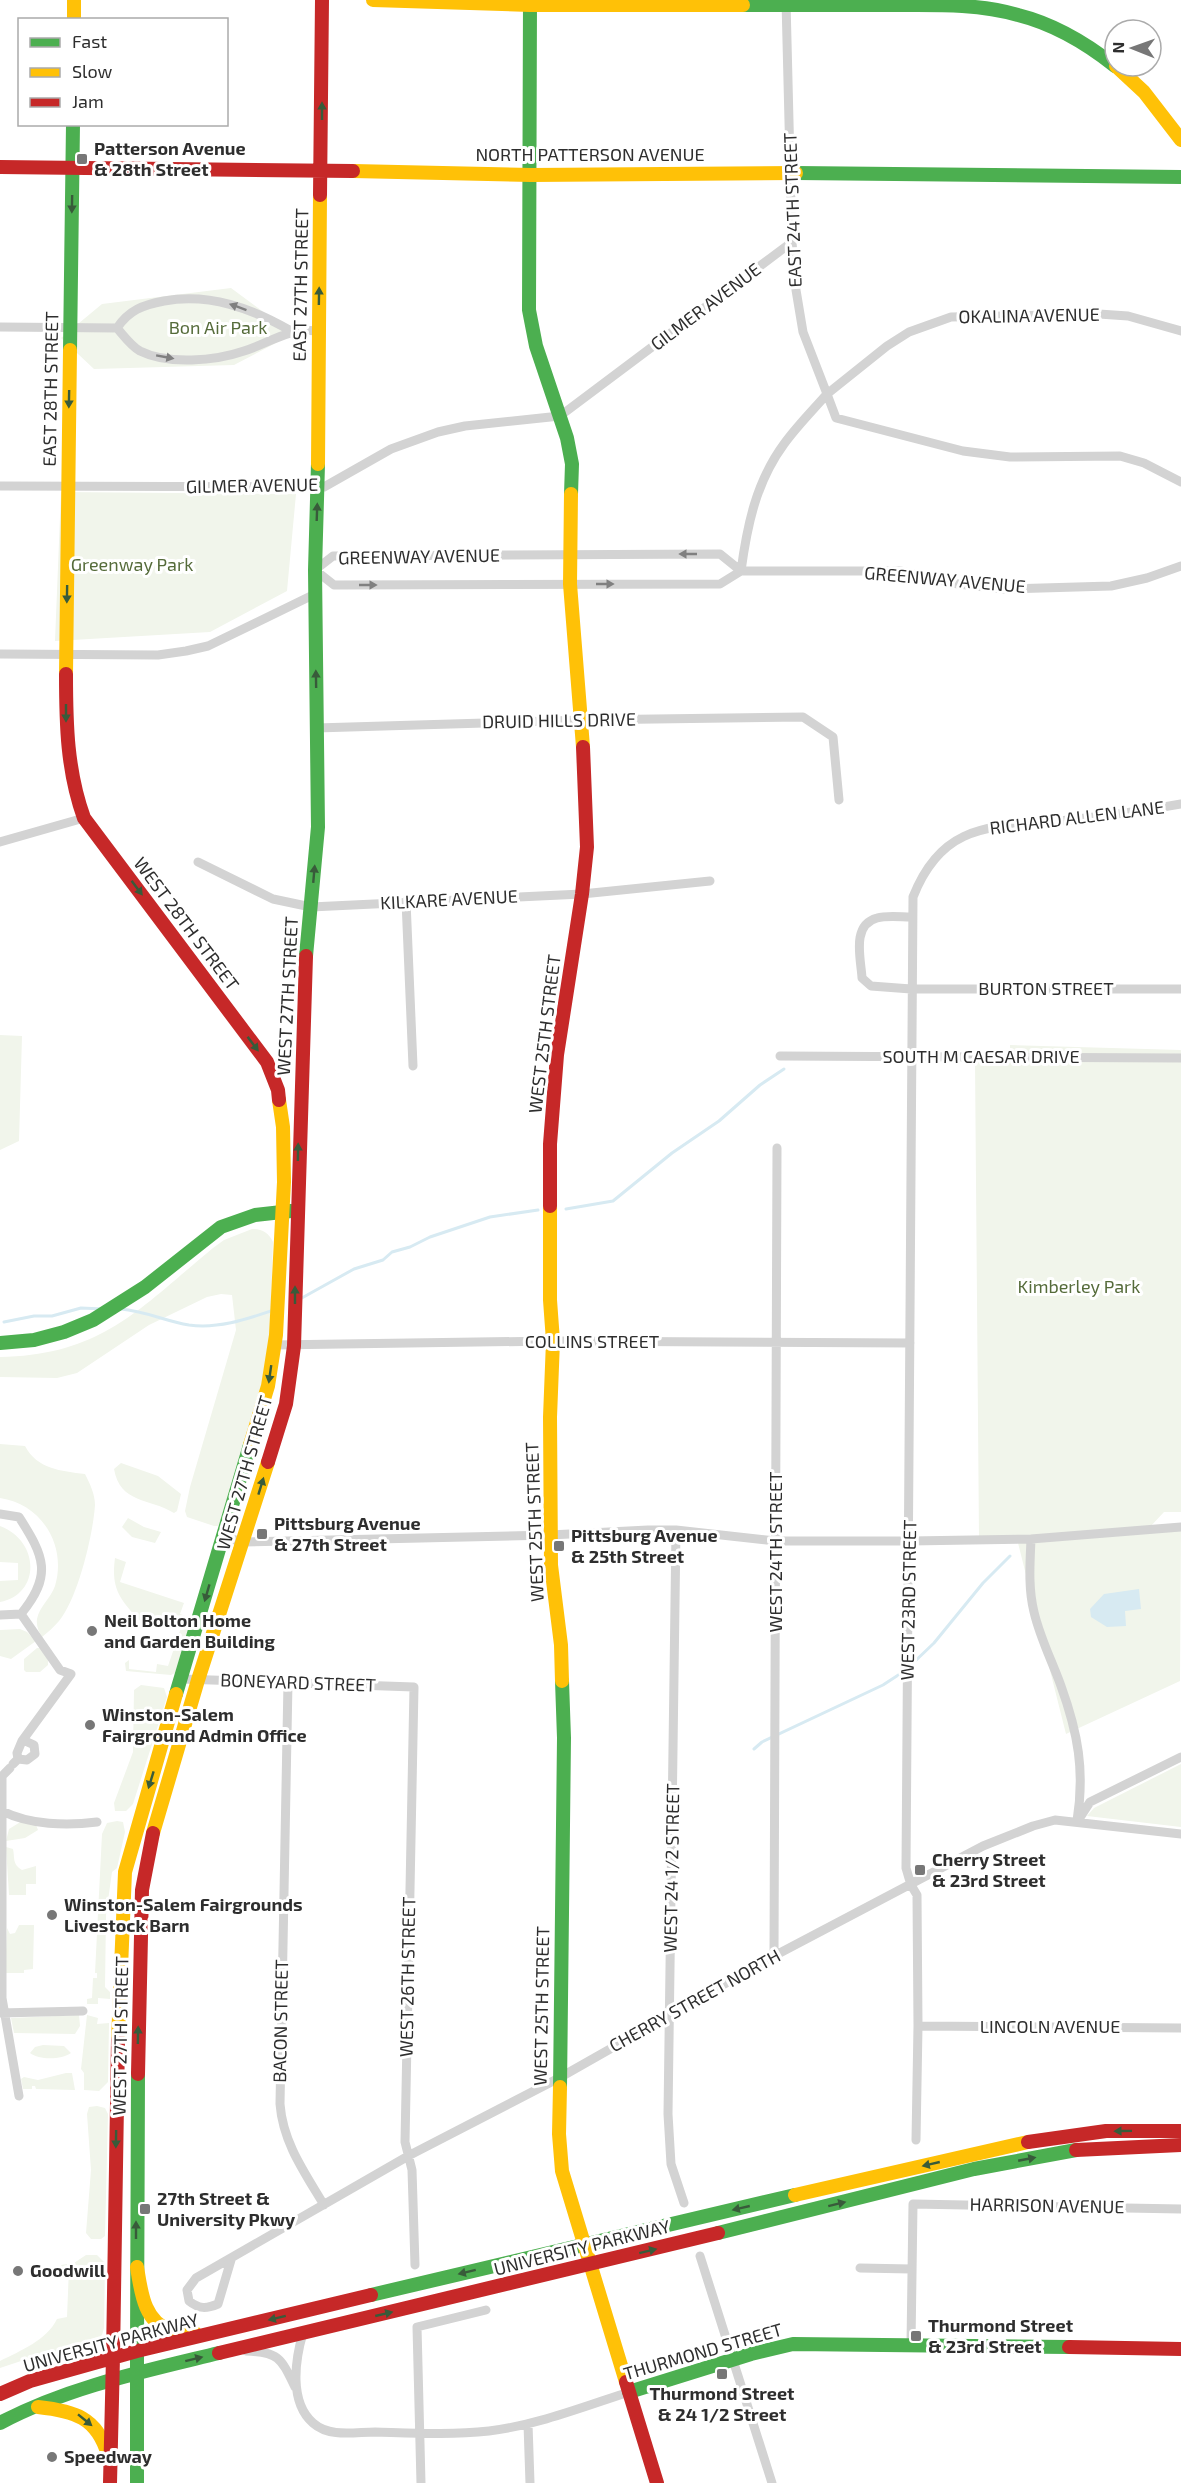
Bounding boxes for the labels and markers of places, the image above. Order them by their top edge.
place label: Patterson Avenue & 28th Street [94,137,246,180]
marker: Patterson Avenue & 28th Street [75,152,89,166]
place label: Pittsburg Avenue & 27th Street [274,1512,421,1555]
place label: Pittsburg Avenue & 25th Street [571,1524,718,1567]
marker: Pittsburg Avenue & 27th Street [255,1527,269,1541]
marker: Pittsburg Avenue & 25th Street [552,1539,566,1553]
place label: Neil Bolton Home and Garden Building [104,1609,275,1652]
marker: Neil Bolton Home and Garden Building [85,1624,99,1638]
place label: Winston-Salem Fairground Admin Office [102,1703,307,1746]
marker: Winston-Salem Fairground Admin Office [83,1718,97,1732]
place label: Cherry Street & 23rd Street [932,1848,1046,1891]
marker: Cherry Street & 23rd Street [913,1863,927,1877]
place label: Winston-Salem Fairgrounds Livestock Barn [64,1893,303,1936]
marker: Winston-Salem Fairgrounds Livestock Barn [45,1908,59,1922]
place label: 27th Street & University Pkwy [157,2187,296,2230]
marker: 27th Street & University Pkwy [138,2202,152,2216]
place label: Goodwill [30,2259,106,2281]
marker: Goodwill [11,2264,25,2278]
place label: Thurmond Street & 23rd Street [928,2314,1074,2357]
marker: Thurmond Street & 23rd Street [909,2329,923,2343]
marker: Thurmond Street & 24 1/2 Street [715,2367,729,2381]
place label: Thurmond Street & 24 1/2 Street [649,2382,795,2425]
place label: Speedway [64,2445,153,2467]
marker: Speedway [45,2450,59,2464]

